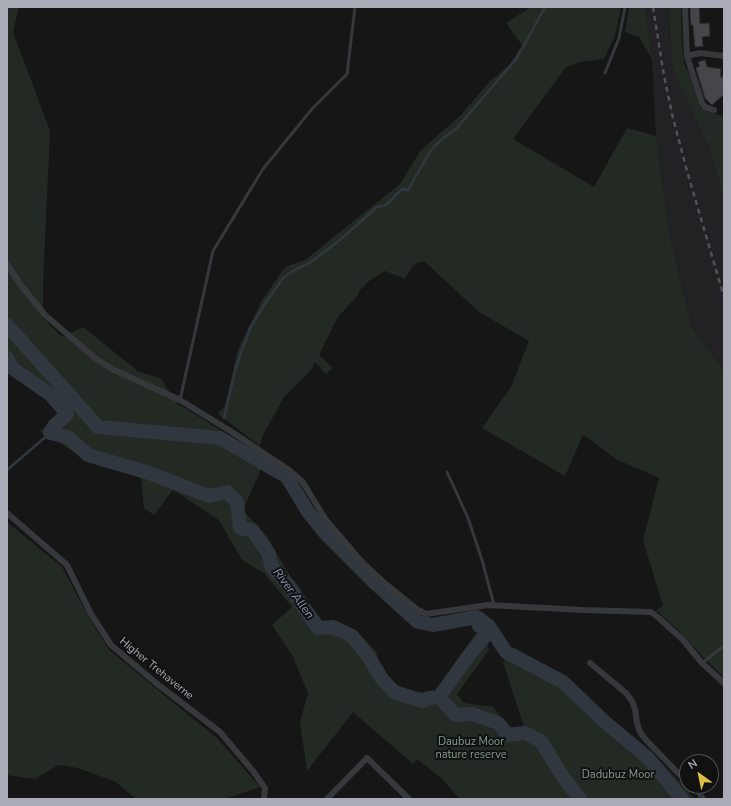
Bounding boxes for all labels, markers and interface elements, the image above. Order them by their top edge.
water label: River Allen [269,566,317,622]
street label: Higher Trehaverne [116,635,196,703]
park label: Daubuz Moor nature reserve [435,735,507,761]
north arrow [679,754,719,794]
text: N [685,756,700,773]
park label: Dadubuz Moor [582,768,654,782]

